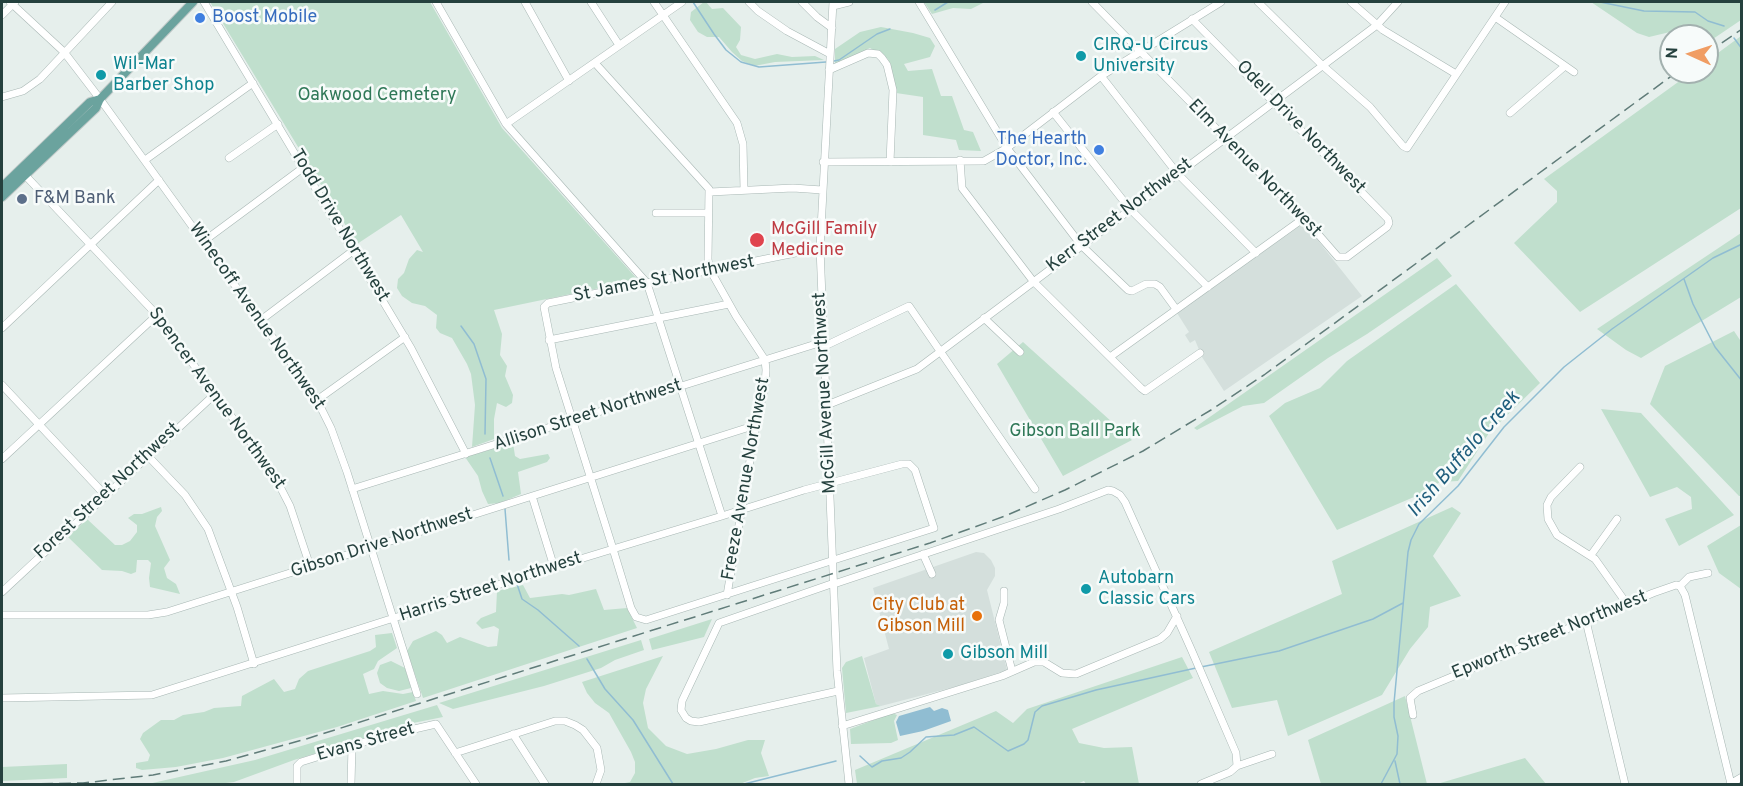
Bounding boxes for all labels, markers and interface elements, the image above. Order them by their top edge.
place label: Boost Mobile [212,7,317,29]
marker: Boost Mobile [193,11,207,25]
north arrow [1659,24,1719,84]
place label: CIRQ-U Circus University [1093,35,1208,78]
text: N [1663,47,1683,59]
marker: CIRQ-U Circus University [1074,49,1088,63]
place label: Wil-Mar Barber Shop [113,54,214,97]
street label: Odell Drive Northwest [1231,57,1369,199]
marker: Wil-Mar Barber Shop [94,68,108,82]
park label: Oakwood Cemetery [297,85,457,107]
street label: Elm Avenue Northwest [1183,96,1325,242]
place label: The Hearth Doctor, Inc. [996,129,1087,172]
marker: The Hearth Doctor, Inc. [1092,143,1106,157]
street label: Todd Drive Northwest [285,146,393,306]
street label: Kerr Street Northwest [1043,154,1197,278]
place label: F&M Bank [34,188,115,210]
marker: F&M Bank [15,192,29,206]
street label: Winecoff Avenue Northwest [183,219,329,415]
place label: McGill Family Medicine [771,219,877,262]
marker: McGill Family Medicine [748,231,766,249]
street label: St James St Northwest [572,252,756,308]
street label: McGill Avenue Northwest [810,292,842,494]
street label: Spencer Avenue Northwest [143,304,289,494]
street label: Allison Street Northwest [491,375,685,457]
street label: Freeze Avenue Northwest [719,376,775,582]
water label: Irish Buffalo Creek [1404,387,1526,523]
street label: Forest Street Northwest [31,419,185,565]
park label: Gibson Ball Park [1009,421,1141,443]
street label: Gibson Drive Northwest [288,504,476,584]
street label: Harris Street Northwest [397,548,585,628]
place label: Autobarn Classic Cars [1098,568,1195,610]
marker: Autobarn Classic Cars [1079,582,1093,596]
street label: Epworth Street Northwest [1449,587,1651,685]
place label: City Club at Gibson Mill [872,595,965,638]
marker: City Club at Gibson Mill [970,609,984,623]
place label: Gibson Mill [960,643,1048,665]
marker: Gibson Mill [941,647,955,661]
street label: Evans Street [315,719,417,767]

